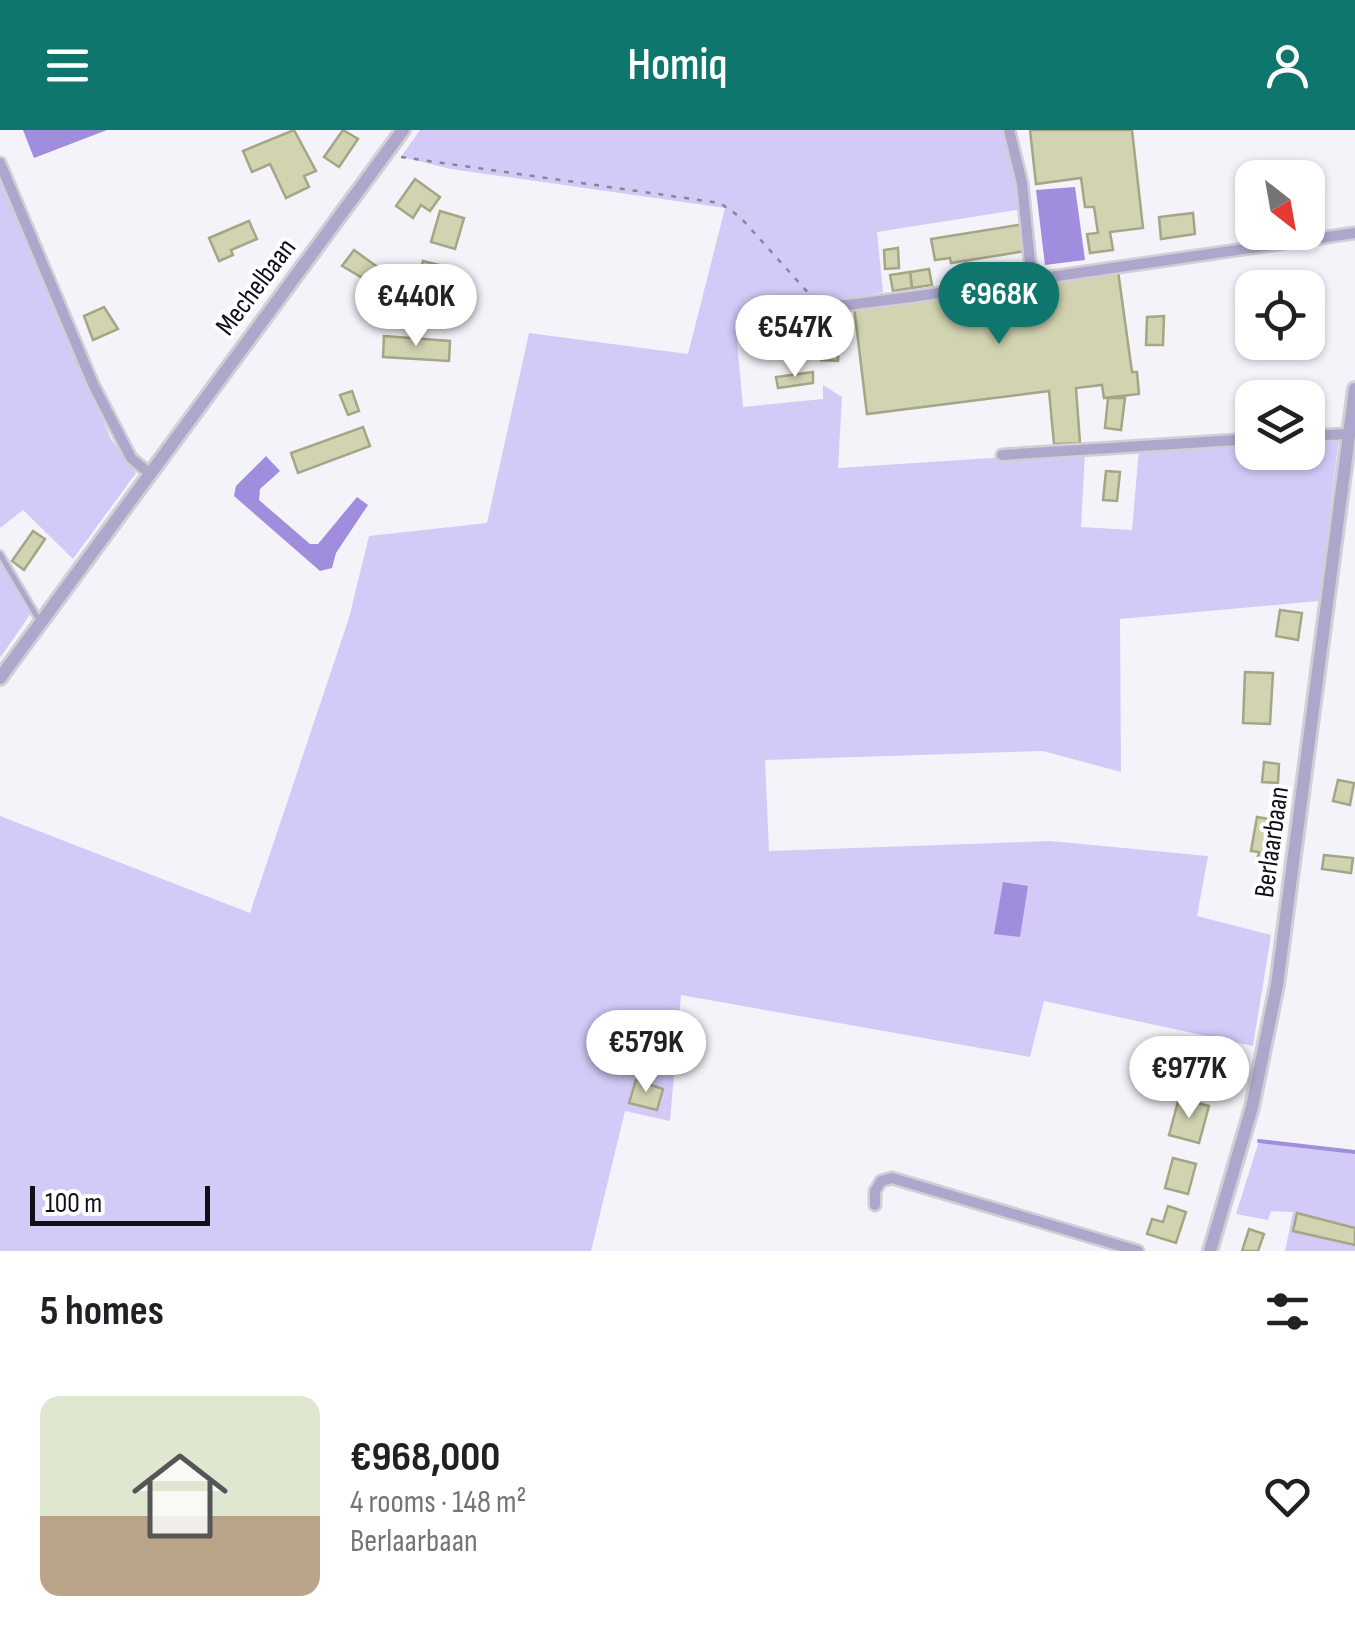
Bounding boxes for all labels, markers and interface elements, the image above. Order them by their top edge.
icon: menu [40,38,95,93]
text: Homiq [627,38,728,93]
icon: person [1260,38,1315,93]
north arrow [1235,160,1325,250]
map controls [1235,160,1325,470]
street label: Mechelbaan [209,232,303,342]
pin: €968K [929,262,1069,347]
pin: €440K [346,264,486,349]
button: locate [1235,270,1325,360]
text: €968K [960,275,1038,314]
text: €440K [377,277,455,316]
pin: €547K [725,295,865,380]
text: €547K [757,308,833,347]
button: layers [1235,380,1325,470]
street label: Berlaarbaan [1248,784,1296,900]
pin: €579K [576,1010,716,1095]
text: €579K [608,1023,684,1062]
pin: €977K [1119,1036,1259,1121]
text: €977K [1151,1049,1227,1088]
scale bar [30,1181,210,1226]
text: 100 m [45,1187,102,1220]
icon: filters [1260,1284,1315,1339]
text: 5 homes [40,1286,164,1337]
text: €968,000 [350,1432,500,1483]
icon: home [120,1436,240,1556]
icon: heart [1260,1469,1315,1524]
text: 4 rooms · 148 m² [350,1483,527,1522]
text: Berlaarbaan [350,1522,478,1561]

